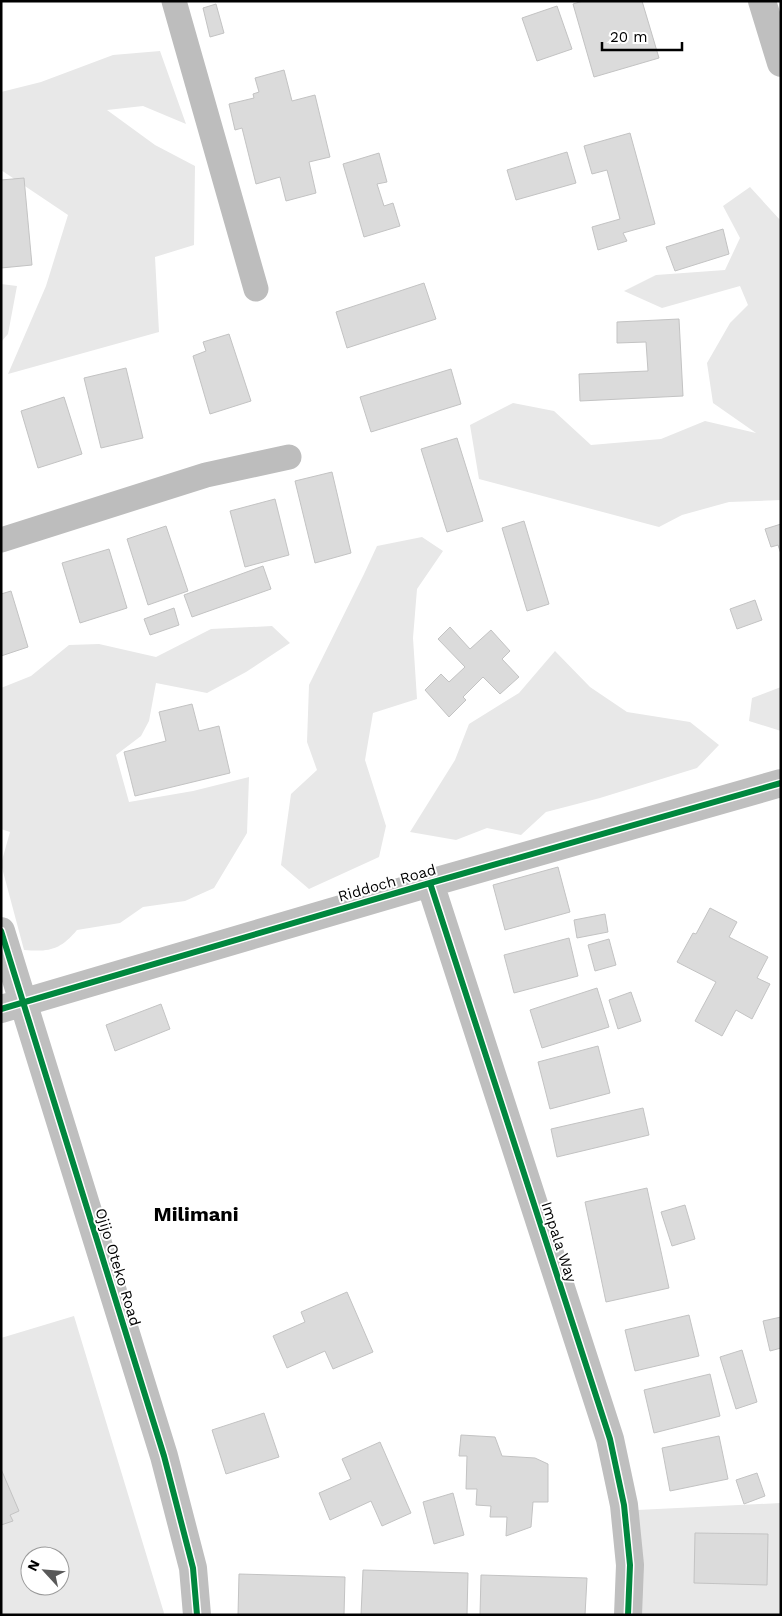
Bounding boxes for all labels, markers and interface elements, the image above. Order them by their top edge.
scale bar [602,20,682,52]
text: 20 m [610,28,648,46]
street label: Riddoch Road [336,860,438,906]
street label: Impala Way [538,1199,581,1285]
district label: Milimani [154,1202,239,1226]
street label: Ojijo Oteko Road [92,1206,144,1328]
north arrow [20,1546,70,1596]
text: N [24,1557,43,1573]

